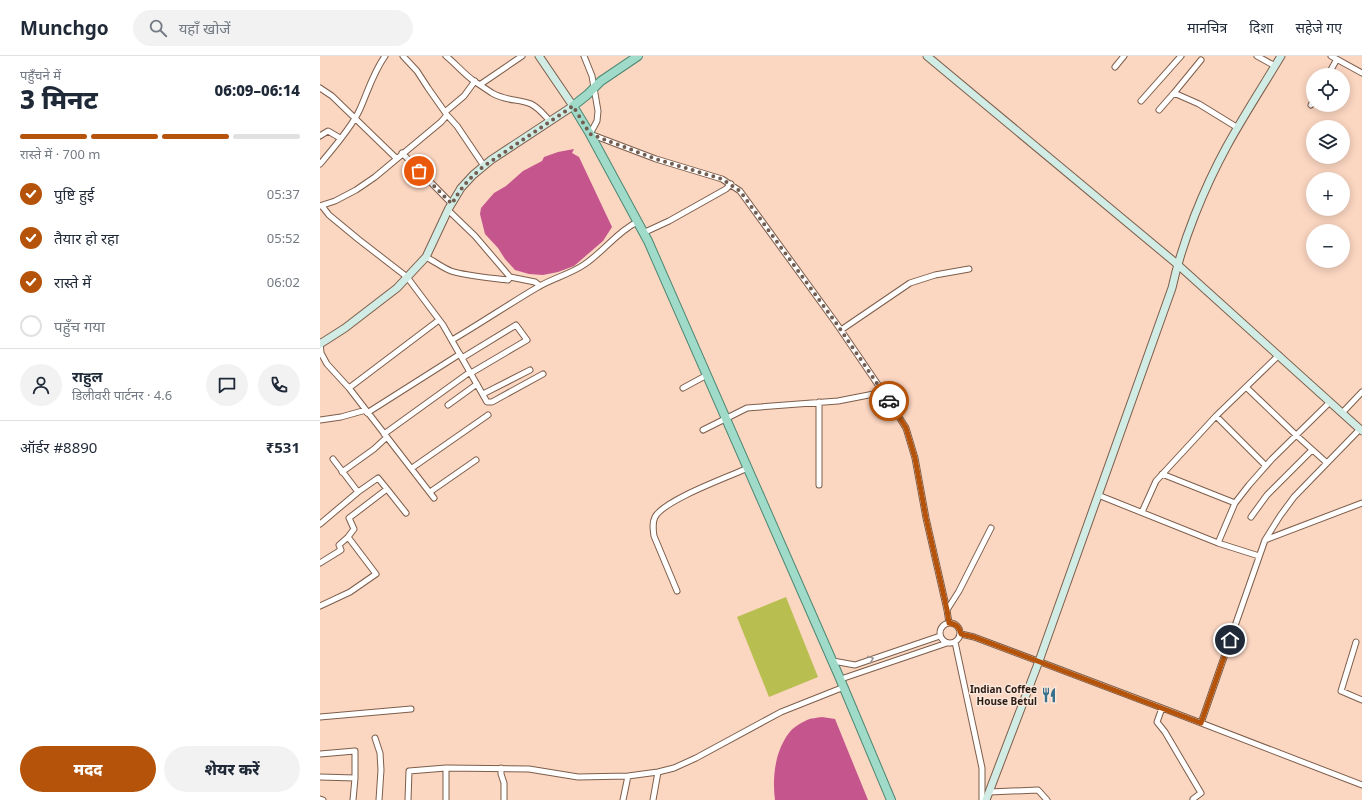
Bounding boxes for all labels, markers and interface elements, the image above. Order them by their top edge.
search box [133,10,413,46]
text: Munchgo [20,15,109,41]
icon: search [147,17,169,39]
text: यहाँ खोजें [179,18,230,38]
text: मानचित्र [1187,18,1227,37]
text: दिशा [1249,18,1273,37]
text: सहेजे गए [1295,18,1342,37]
text: पहुँचने में [20,66,61,84]
map controls [1306,68,1350,268]
button: locate [1306,68,1350,112]
text: 06:09–06:14 [215,80,300,100]
text: 3 मिनट [20,81,98,117]
button: layers [1306,120,1350,164]
text: रास्ते में · 700 m [20,145,100,163]
pin [402,154,436,188]
icon: bag [408,160,430,182]
button: + [1306,172,1350,216]
icon: check [20,183,42,205]
text: पुष्टि हुई [54,184,94,204]
text: 05:37 [267,185,300,203]
button: − [1306,224,1350,268]
icon: check [20,227,42,249]
text: तैयार हो रहा [54,228,119,248]
text: 05:52 [267,229,300,247]
icon: check [20,271,42,293]
text: रास्ते में [54,272,91,292]
text: 06:02 [267,273,300,291]
text: पहुँच गया [54,316,105,336]
button: person [20,364,62,406]
button: chat [206,364,248,406]
button: phone [258,364,300,406]
text: राहुल [72,366,103,386]
courier [869,381,909,421]
text: डिलीवरी पार्टनर · 4.6 [72,386,172,404]
icon: car [878,390,900,412]
text: ऑर्डर #8890 [20,437,97,457]
text: ₹531 [266,437,300,457]
pin [1213,623,1247,657]
icon: home [1219,629,1241,651]
one-way arrow [867,655,874,664]
place label: Indian Coffee House Betul [970,682,1037,708]
restaurant icon: Indian Coffee House Betul [1040,686,1058,704]
button: मदद [20,746,156,792]
button: शेयर करें [164,746,300,792]

